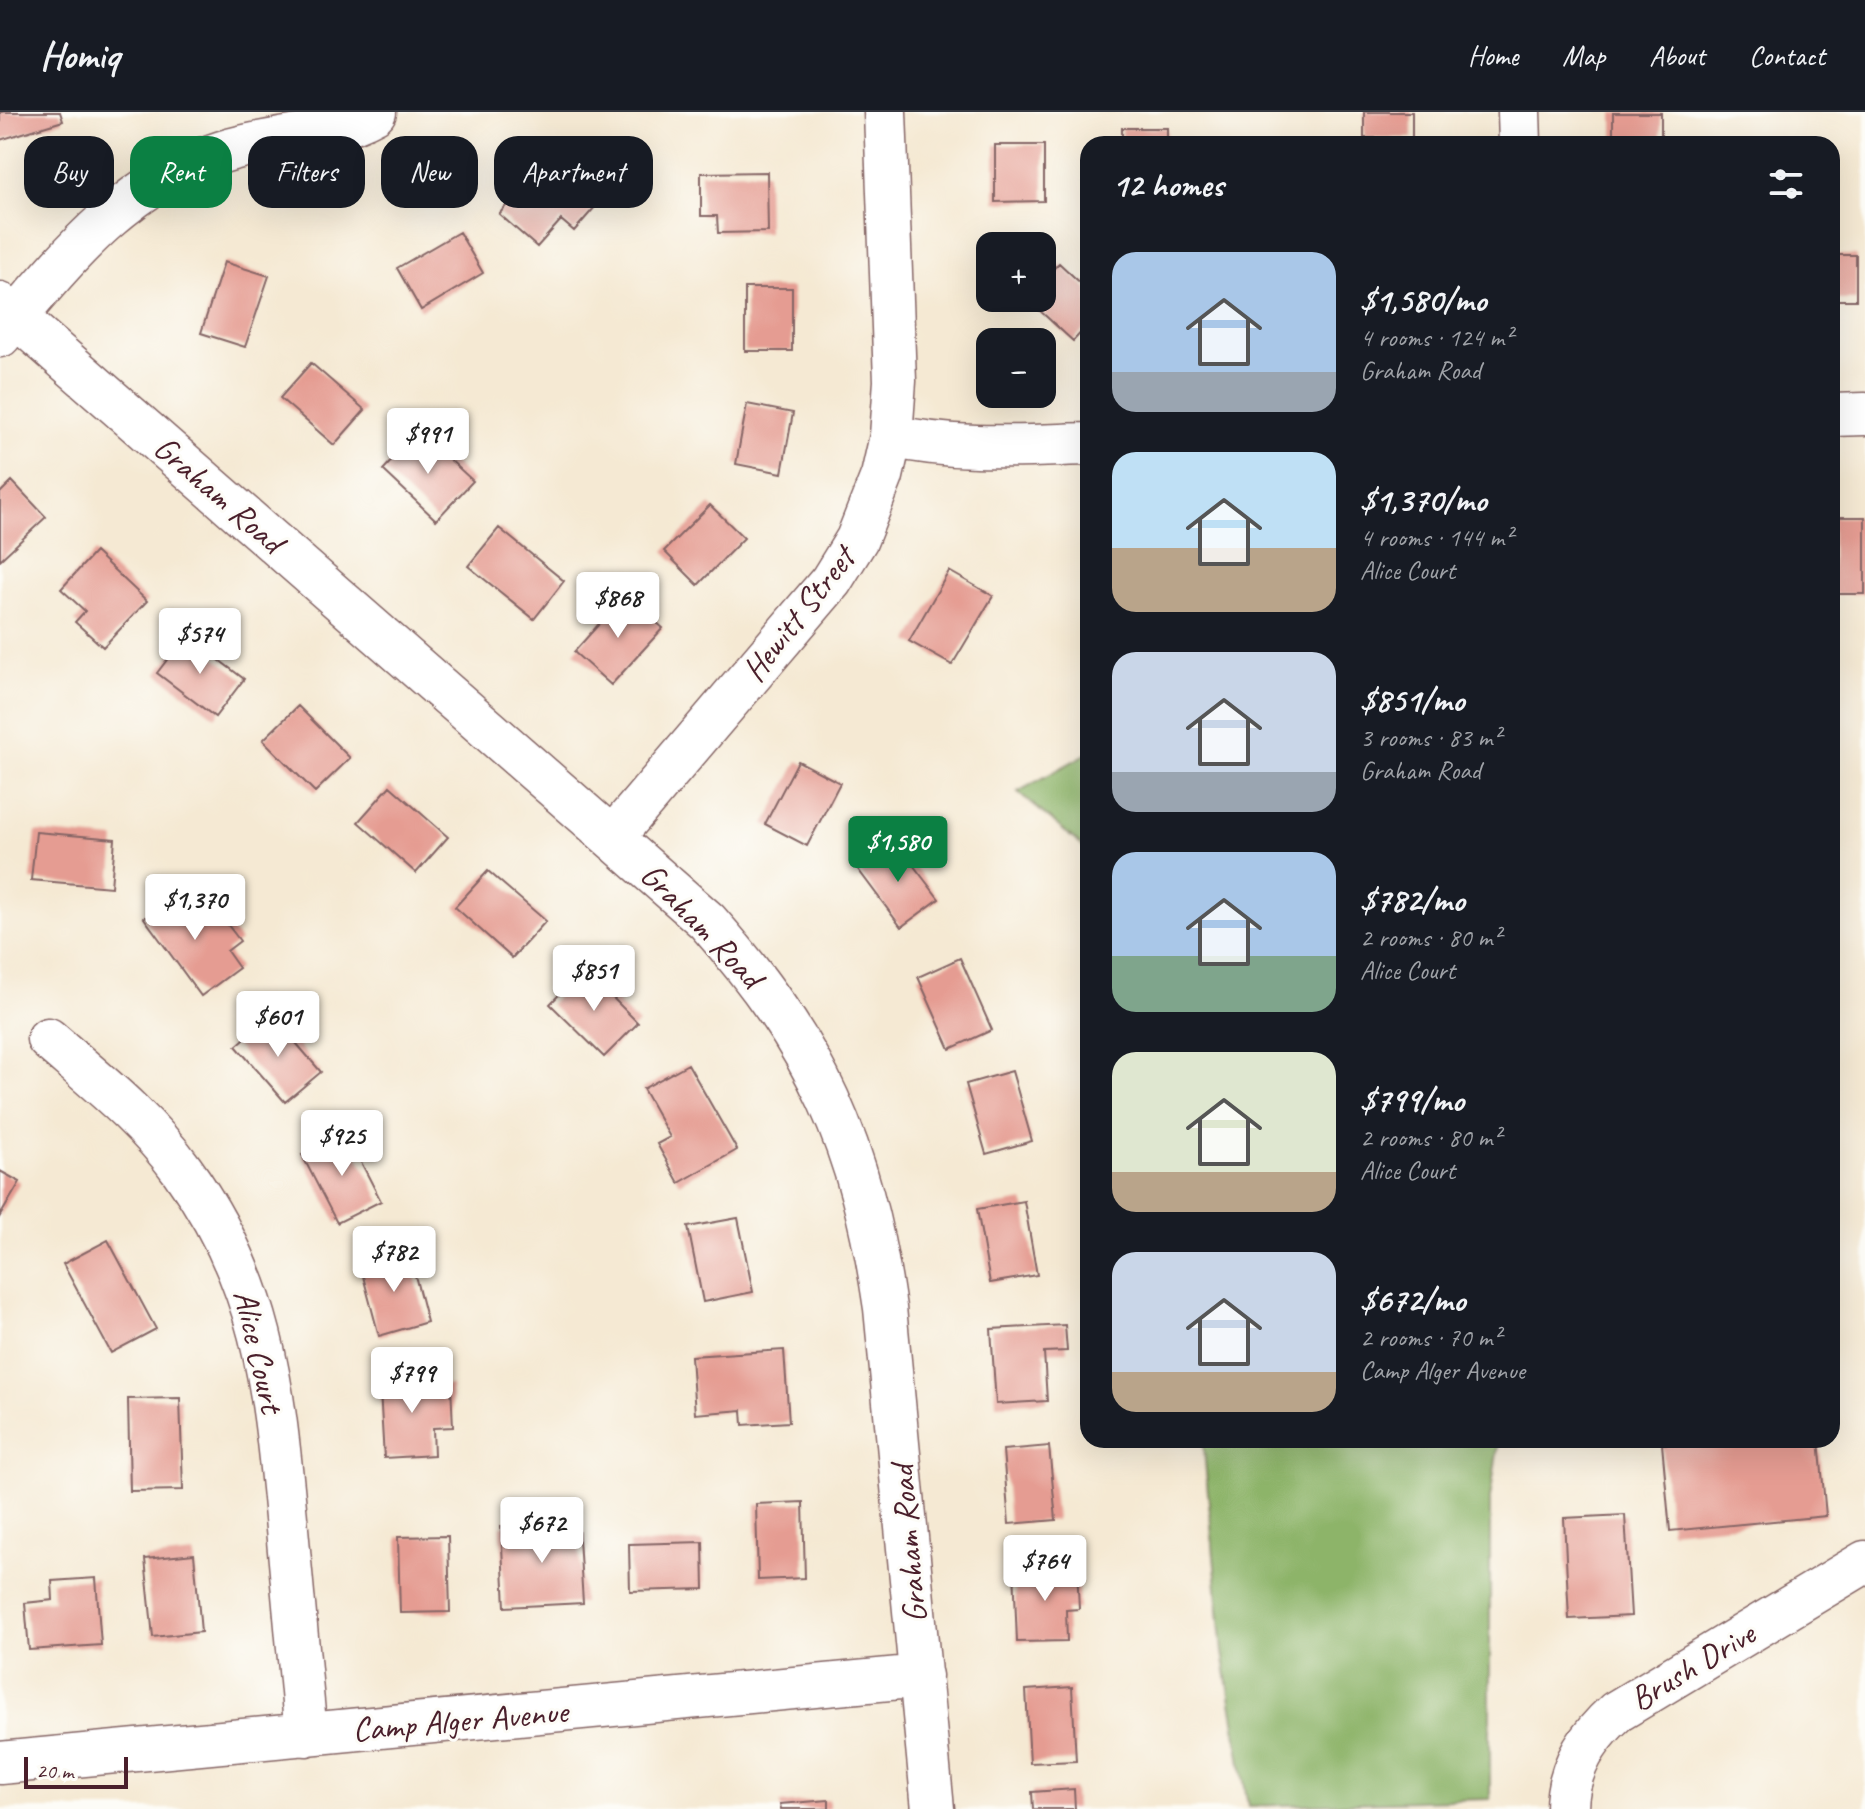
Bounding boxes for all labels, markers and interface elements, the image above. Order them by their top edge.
text: Homiq [40,32,119,79]
text: Home [1468,38,1518,73]
text: Map [1562,38,1605,73]
text: About [1649,38,1705,73]
text: Contact [1749,38,1825,73]
chip: Buy [24,136,114,208]
chip: Rent [130,136,232,208]
chip: Filters [248,136,365,208]
chip: New [381,136,478,208]
chip: Apartment [494,136,653,208]
icon: filters [1764,162,1808,206]
text: 12 homes [1112,163,1223,206]
map controls [976,232,1056,408]
button: + [976,232,1056,312]
text: $1,580/mo [1360,278,1486,321]
icon: home [1176,284,1272,380]
text: 4 rooms · 124 m² [1360,321,1512,354]
button: − [976,328,1056,408]
text: Graham Road [1360,354,1481,387]
pin: $991 [381,408,475,476]
text: $991 [405,417,451,450]
street label: Graham Road [145,426,296,565]
text: $1,370/mo [1360,478,1487,521]
icon: home [1176,484,1272,580]
text: 4 rooms · 144 m² [1360,521,1512,554]
street label: Hewitt Street [732,534,867,690]
text: Alice Court [1360,554,1455,587]
pin: $868 [571,572,665,640]
text: $868 [594,581,642,614]
pin: $574 [153,608,247,676]
text: $574 [177,617,223,650]
text: $851/mo [1360,678,1464,721]
icon: home [1176,684,1272,780]
text: 3 rooms · 83 m² [1360,721,1501,754]
text: Graham Road [1360,754,1481,787]
pin: $1,580 [833,816,963,884]
text: $1,580 [866,825,930,858]
street label: Graham Road [632,853,776,1000]
pin: $1,370 [130,874,260,942]
text: $782/mo [1360,878,1465,921]
text: $1,370 [163,883,227,916]
icon: home [1176,884,1272,980]
text: 2 rooms · 80 m² [1360,921,1501,954]
pin: $851 [547,945,641,1013]
text: $851 [571,954,617,987]
text: Alice Court [1360,954,1455,987]
pin: $601 [231,991,325,1059]
text: $601 [254,1000,302,1033]
text: $799/mo [1360,1078,1464,1121]
icon: home [1176,1084,1272,1180]
pin: $925 [295,1110,389,1178]
text: $925 [319,1119,365,1152]
text: 2 rooms · 80 m² [1360,1121,1501,1154]
text: Alice Court [1360,1154,1455,1187]
pin: $782 [347,1226,441,1294]
text: $782 [371,1235,417,1268]
text: $672/mo [1360,1278,1465,1321]
icon: home [1176,1284,1272,1380]
street label: Alice Court [224,1286,295,1420]
text: 2 rooms · 70 m² [1360,1321,1501,1354]
pin: $799 [365,1347,459,1415]
text: Camp Alger Avenue [1360,1354,1525,1387]
text: $799 [389,1356,435,1389]
street label: Graham Road [879,1459,936,1625]
pin: $672 [495,1497,589,1565]
text: $672 [518,1506,566,1539]
pin: $764 [998,1535,1092,1603]
text: $764 [1021,1544,1069,1577]
street label: Brush Drive [1622,1611,1764,1720]
street label: Camp Alger Avenue [351,1689,572,1751]
scale bar [24,1753,128,1789]
text: 20 m [36,1757,73,1785]

